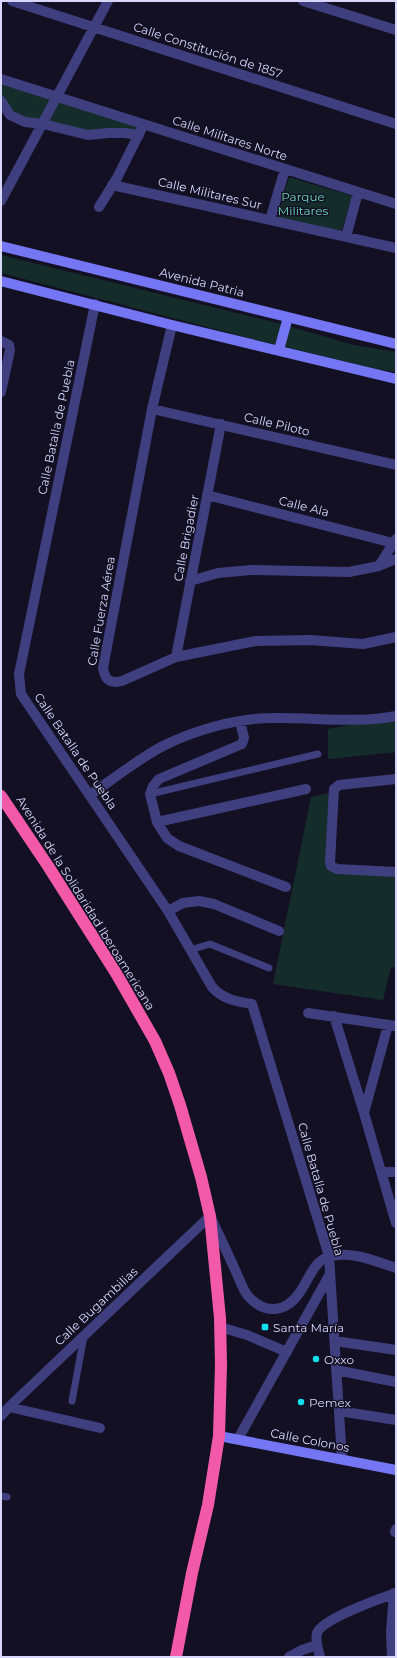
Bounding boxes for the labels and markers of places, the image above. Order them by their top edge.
place label: Santa María [273,1320,344,1335]
marker: Santa María [260,1322,270,1332]
place label: Oxxo [324,1352,354,1367]
marker: Oxxo [311,1354,321,1364]
place label: Pemex [309,1395,352,1410]
marker: Pemex [296,1397,306,1407]

